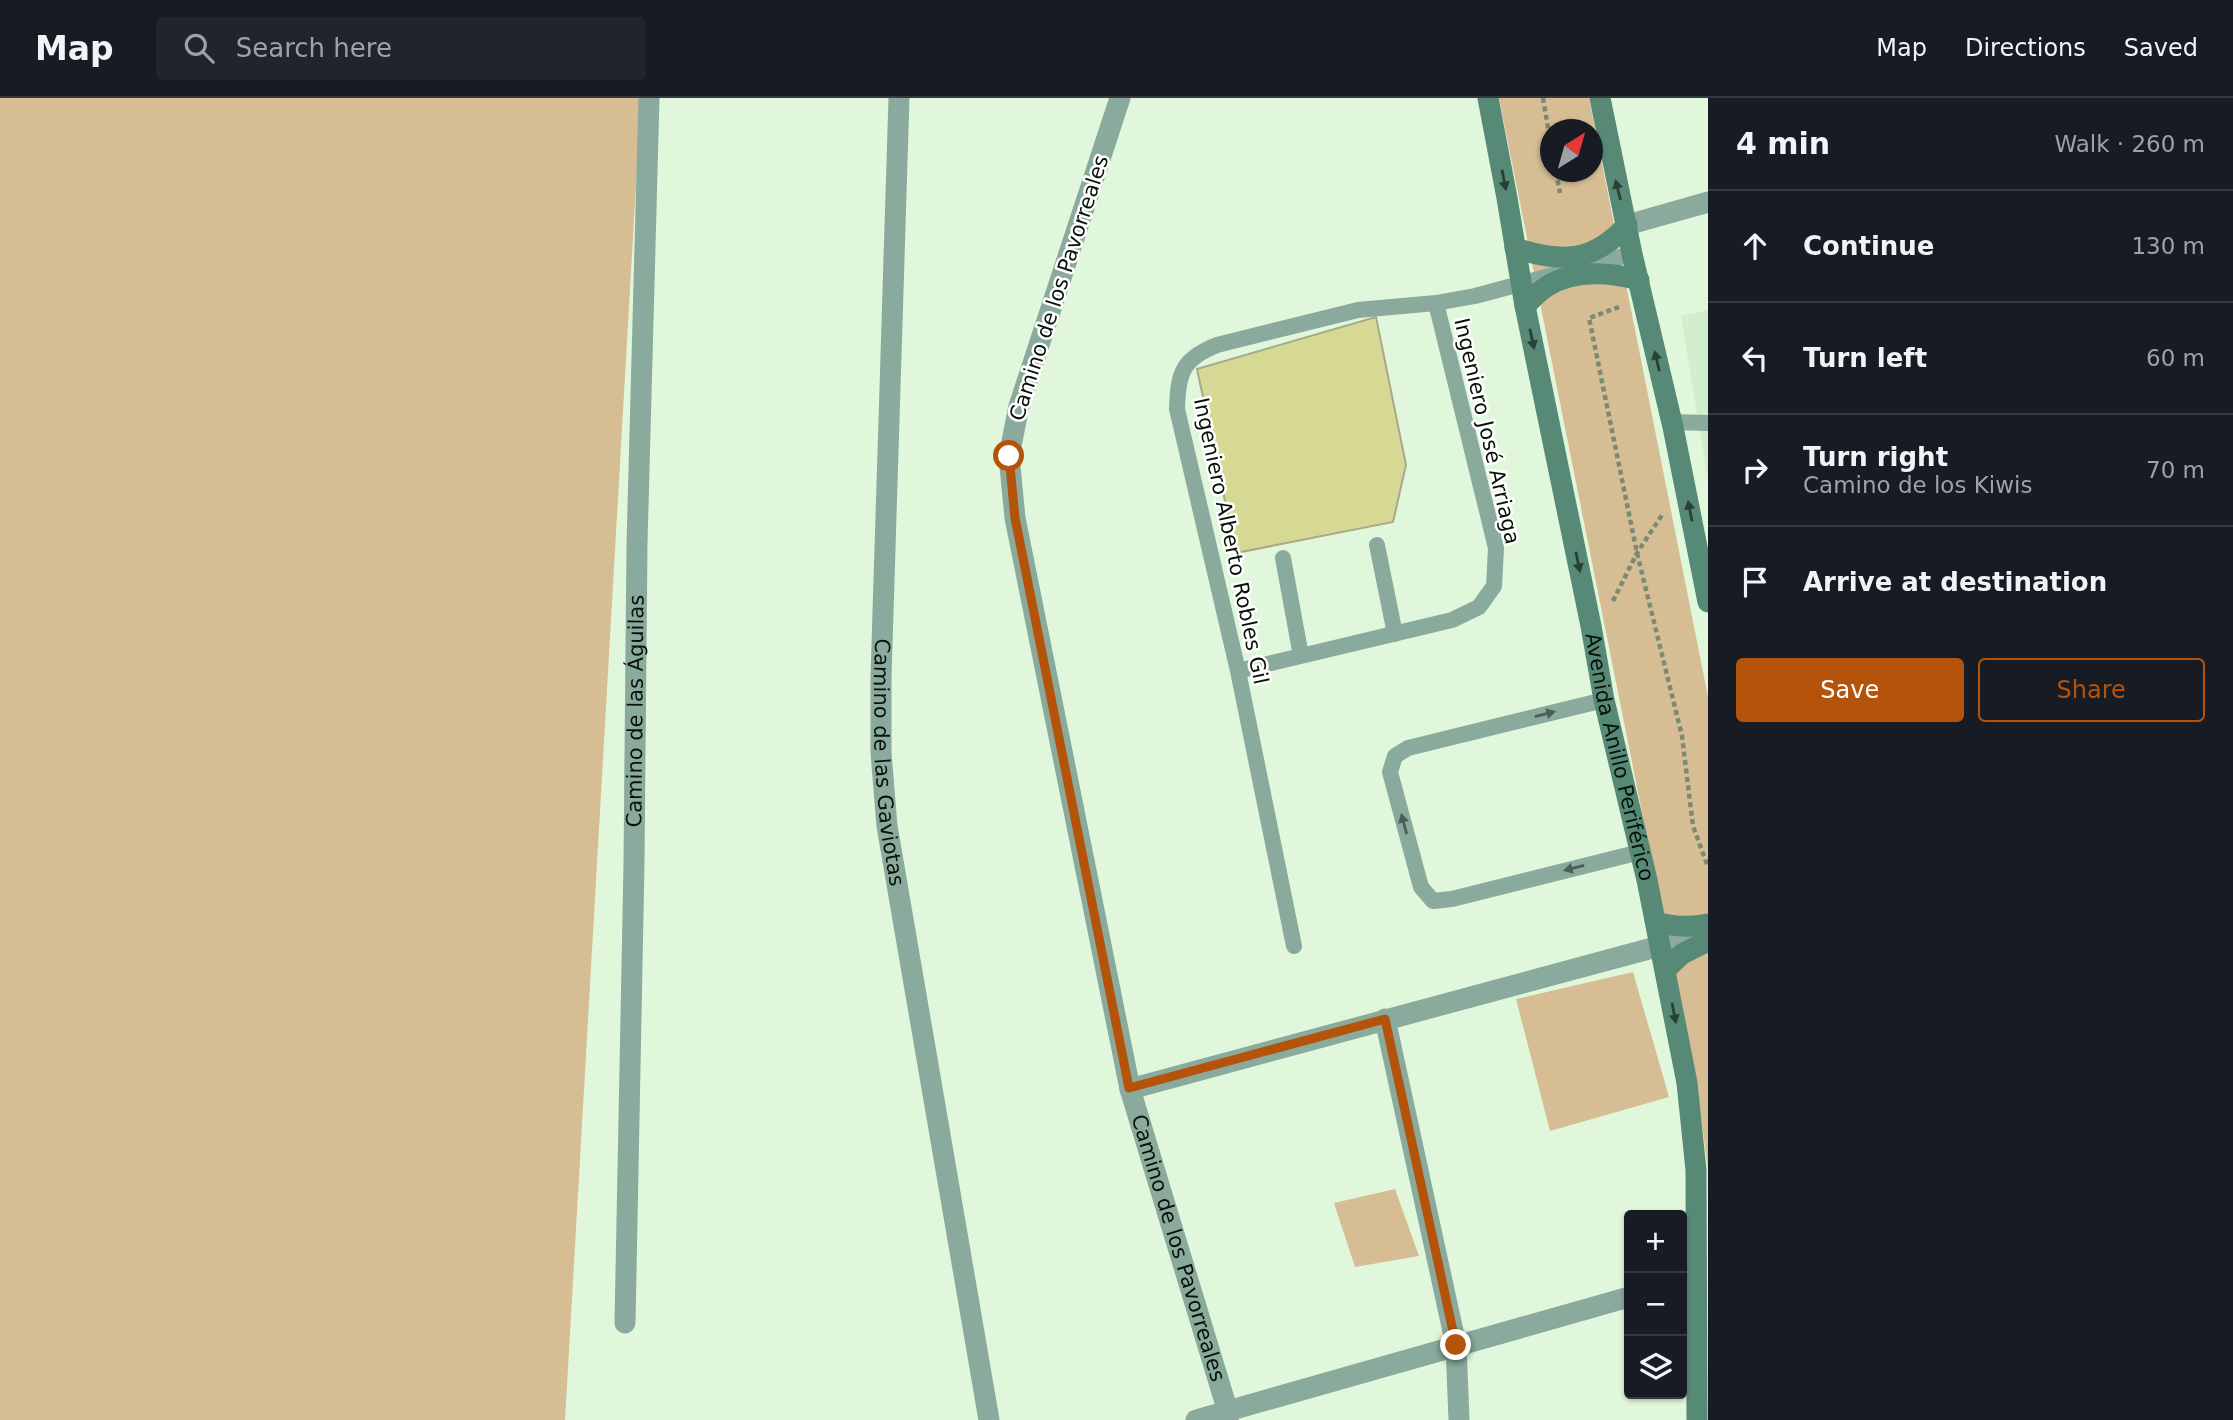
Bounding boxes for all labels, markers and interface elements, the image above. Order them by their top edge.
search box [156,17,646,80]
text: Map [35,29,114,68]
icon: search [180,29,218,67]
text: Search here [236,33,392,63]
text: Map [1876,34,1927,62]
text: Directions [1965,34,2086,62]
text: Saved [2124,34,2198,62]
north arrow [1540,119,1603,182]
text: 4 min [1736,126,1830,161]
text: Walk · 260 m [2054,131,2205,157]
street label: Camino de los Pavorreales [1005,152,1113,424]
one-way arrow [1498,169,1509,191]
one-way arrow [1612,179,1623,201]
icon: ahead [1736,227,1774,265]
text: Continue [1803,231,1934,261]
text: 130 m [2131,233,2205,259]
street label: Ingeniero José Arriaga [1449,316,1525,546]
one-way arrow [1526,328,1537,350]
icon: left [1736,339,1774,377]
text: Turn left [1803,343,1927,373]
text: 60 m [2146,345,2205,371]
one-way arrow [1651,350,1662,372]
street label: Ingeniero Alberto Robles Gil [1189,395,1273,687]
route start [993,440,1024,471]
text: Turn right [1803,442,1948,472]
icon: right [1736,451,1774,489]
text: 70 m [2146,457,2205,483]
text: Camino de los Kiwis [1803,472,2032,498]
one-way arrow [1684,500,1695,522]
one-way arrow [1572,551,1583,573]
icon: arrive [1736,563,1774,601]
text: Arrive at destination [1803,567,2107,597]
street label: Camino de las Águilas [622,595,649,827]
street label: Avenida Anillo Periférico [1580,631,1659,883]
street label: Camino de las Gaviotas [869,638,909,888]
button: Save [1736,658,1964,722]
button: Share [1978,658,2205,722]
one-way arrow [1534,708,1556,719]
one-way arrow [1398,813,1409,835]
one-way arrow [1562,863,1584,874]
one-way arrow [1668,1002,1679,1024]
street label: Camino de los Pavorreales [1126,1112,1230,1384]
map controls [1624,1210,1687,1399]
button: + [1624,1210,1687,1273]
button: − [1624,1273,1687,1336]
route end [1440,1329,1471,1360]
button: layers [1624,1336,1687,1399]

